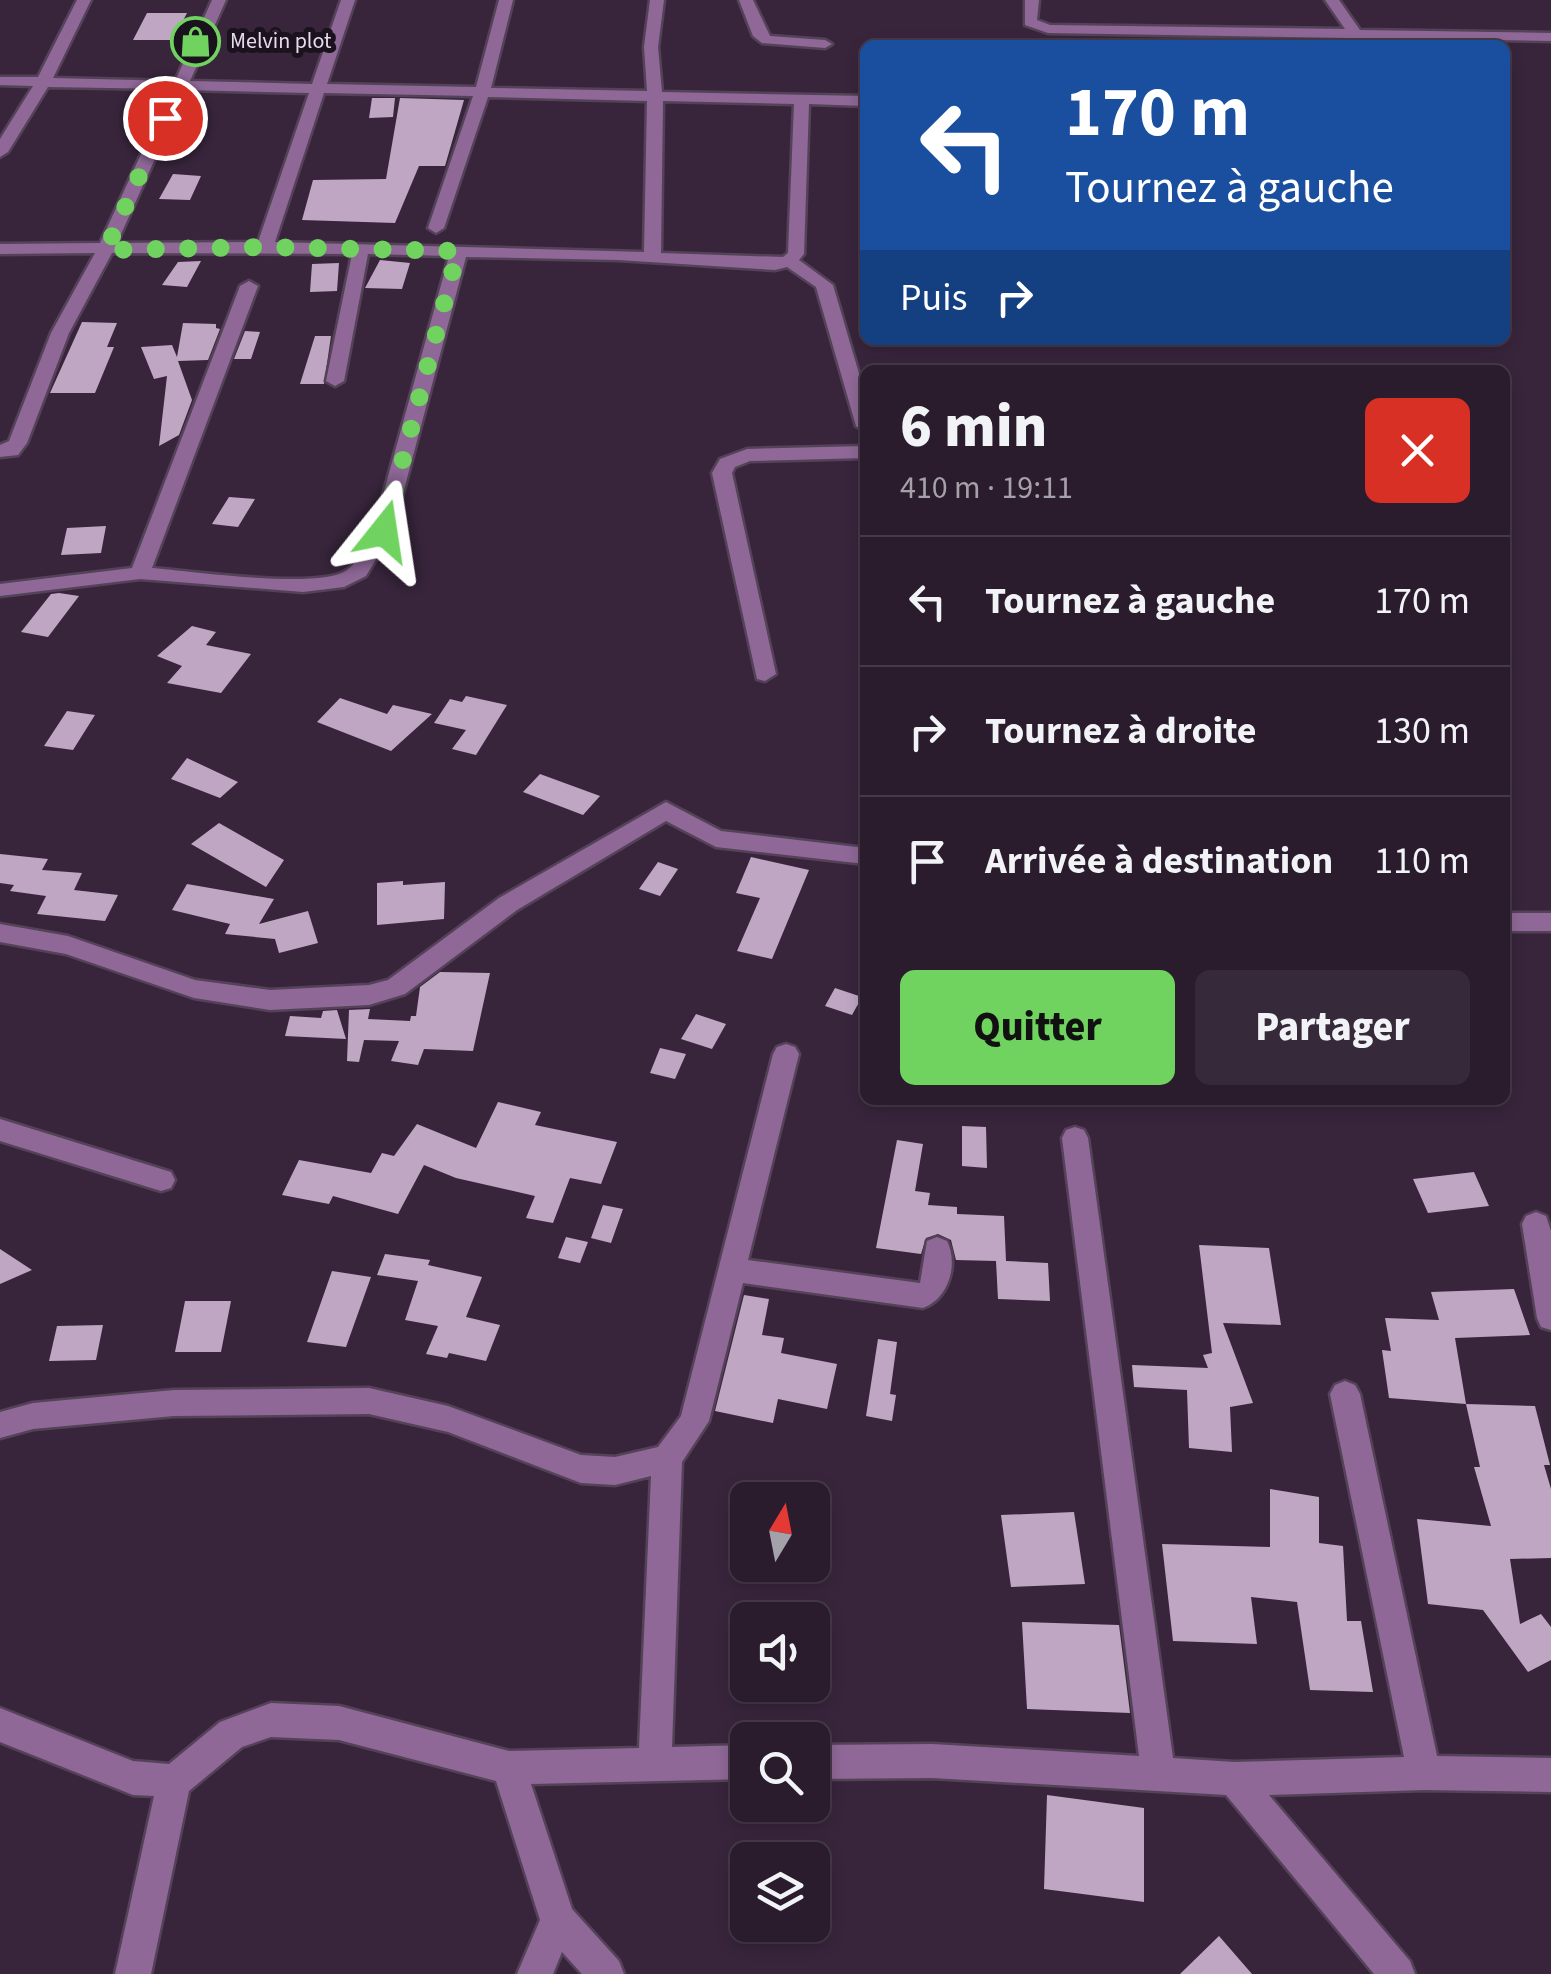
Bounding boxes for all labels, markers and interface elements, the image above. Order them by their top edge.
shop icon: Melvin plot [169,15,221,67]
place label: Melvin plot [230,25,332,57]
text: 170 m [1065,63,1250,163]
pin [123,76,208,161]
icon: left [900,80,1030,210]
icon: arrive [138,91,193,146]
text: Tournez à gauche [1065,156,1394,220]
icon: right [987,270,1042,325]
text: Puis [900,271,967,325]
text: 6 min [900,385,1047,470]
button: close [1365,398,1470,503]
text: 410 m · 19:11 [900,465,1073,511]
position arrow [332,479,436,583]
icon: left [900,574,955,629]
text: Tournez à gauche [985,574,1275,628]
text: 170 m [1374,574,1470,628]
icon: right [900,704,955,759]
text: Tournez à droite [985,704,1257,758]
text: 130 m [1374,704,1470,758]
icon: arrive [900,834,955,889]
text: Arrivée à destination [985,834,1333,888]
text: 110 m [1374,834,1470,888]
button: Quitter [900,970,1175,1085]
button: Partager [1195,970,1470,1085]
north arrow [730,1482,830,1582]
map controls [730,1482,830,1942]
button: sound [730,1602,830,1702]
button: search [730,1722,830,1822]
button: layers [730,1842,830,1942]

